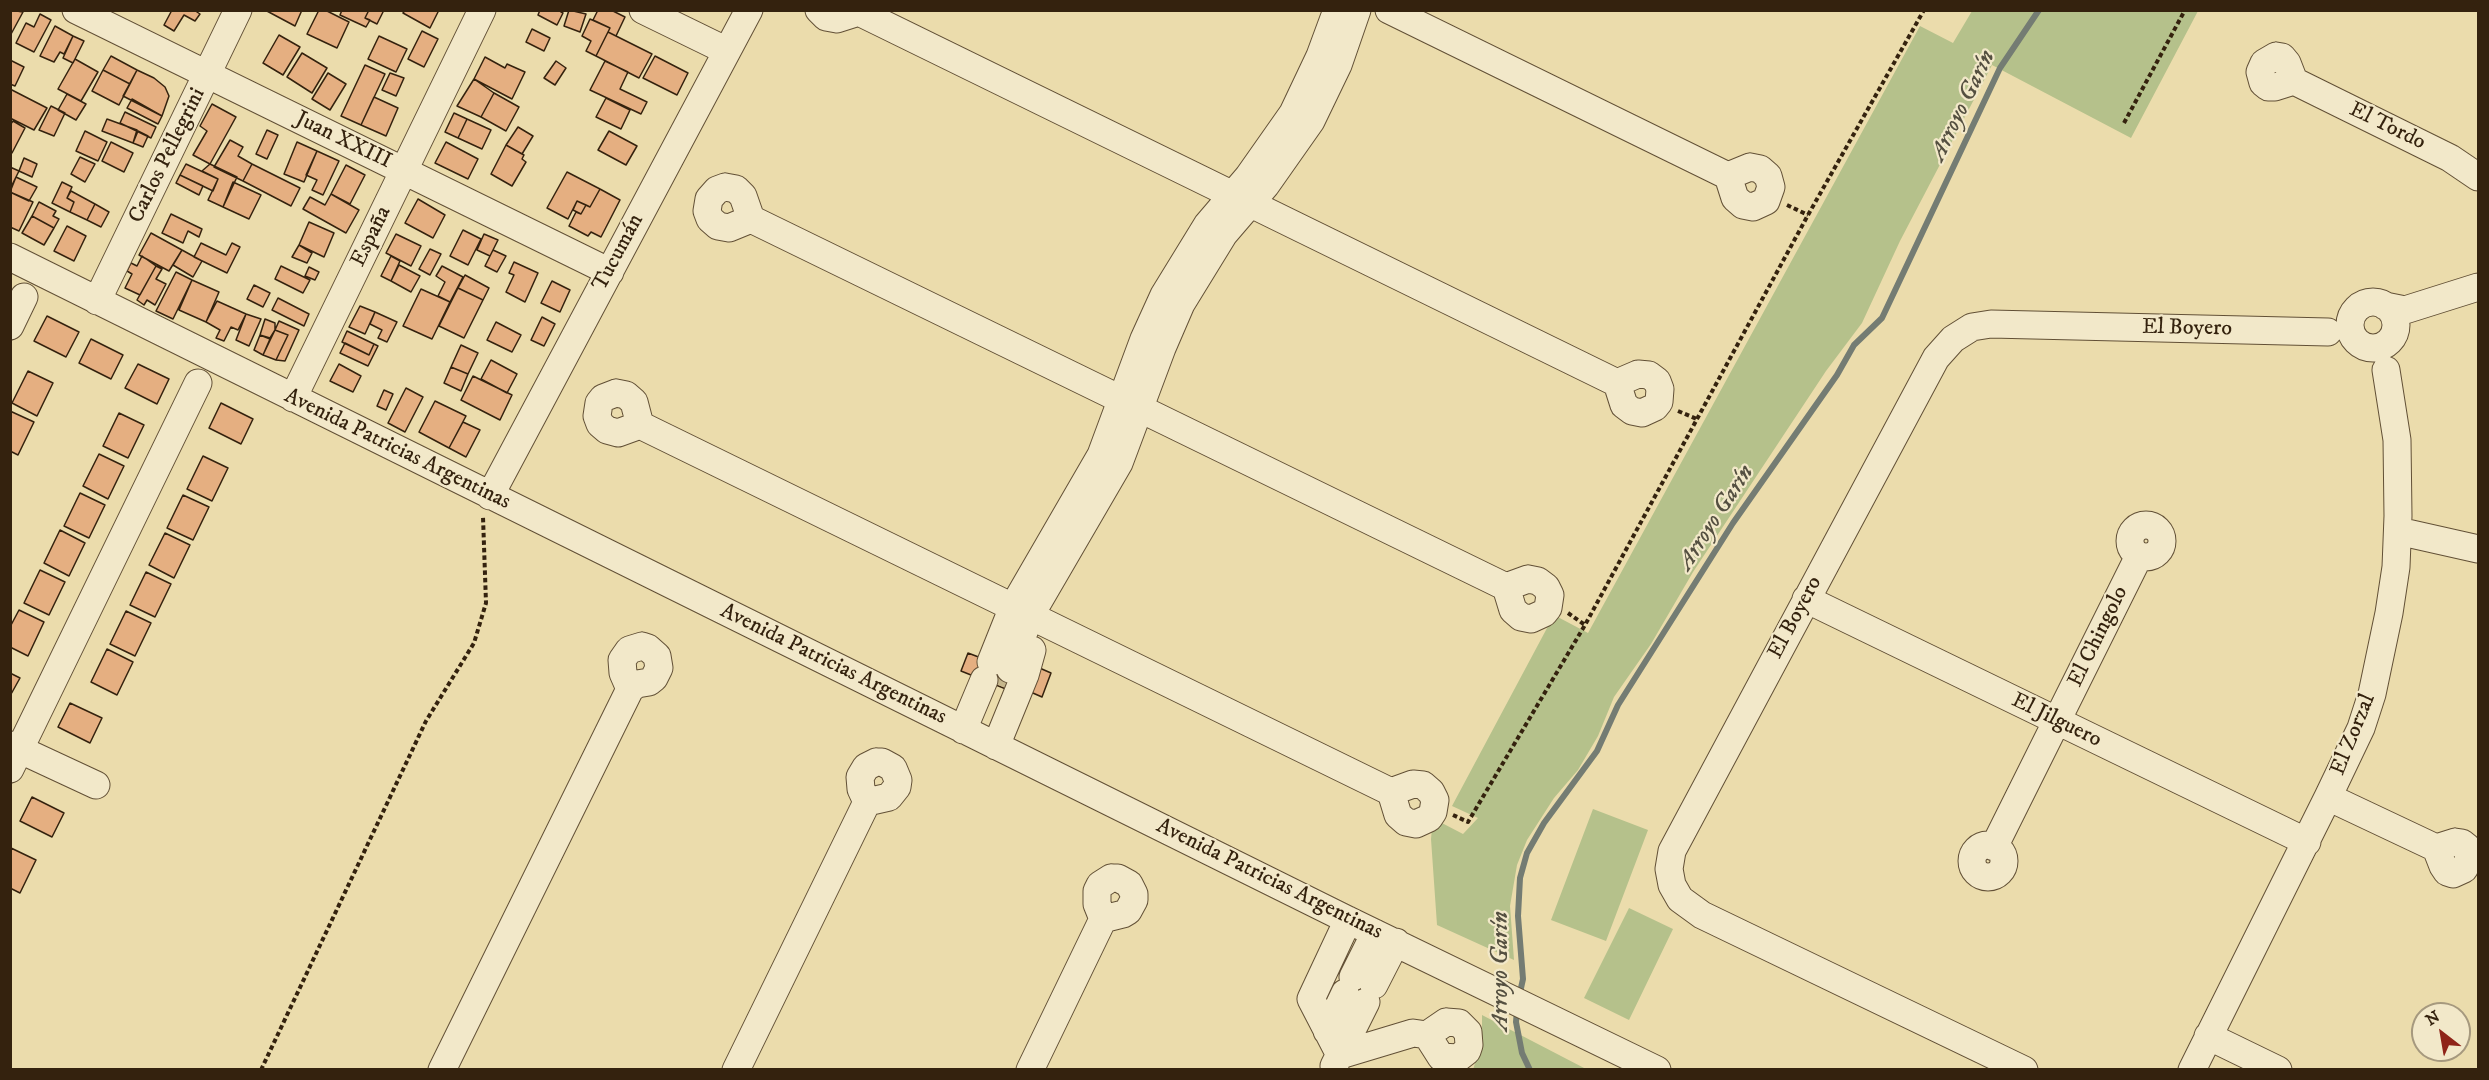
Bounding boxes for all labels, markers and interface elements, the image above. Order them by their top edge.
water label: Arroyo Garín [1925,46,2003,166]
street label: Carlos Pellegrini [124,84,212,228]
street label: El Tordo [2345,97,2429,157]
street label: Juan XXIII [291,106,395,176]
street label: España [346,202,398,272]
street label: Tucumán [588,210,650,296]
street label: El Boyero [2142,315,2232,343]
street label: Avenida Patricias Argentinas [280,384,514,516]
water label: Arroyo Garín [1672,460,1762,576]
street label: El Boyero [1763,572,1829,664]
street label: El Chingolo [2063,582,2135,692]
street label: Avenida Patricias Argentinas [716,599,950,731]
street label: El Jilguero [2007,688,2105,754]
street label: El Zorzal [2326,690,2382,780]
street label: Avenida Patricias Argentinas [1152,814,1386,946]
water label: Arroyo Garín [1488,911,1516,1031]
north arrow [2411,1002,2471,1062]
text: N [2422,1006,2444,1030]

